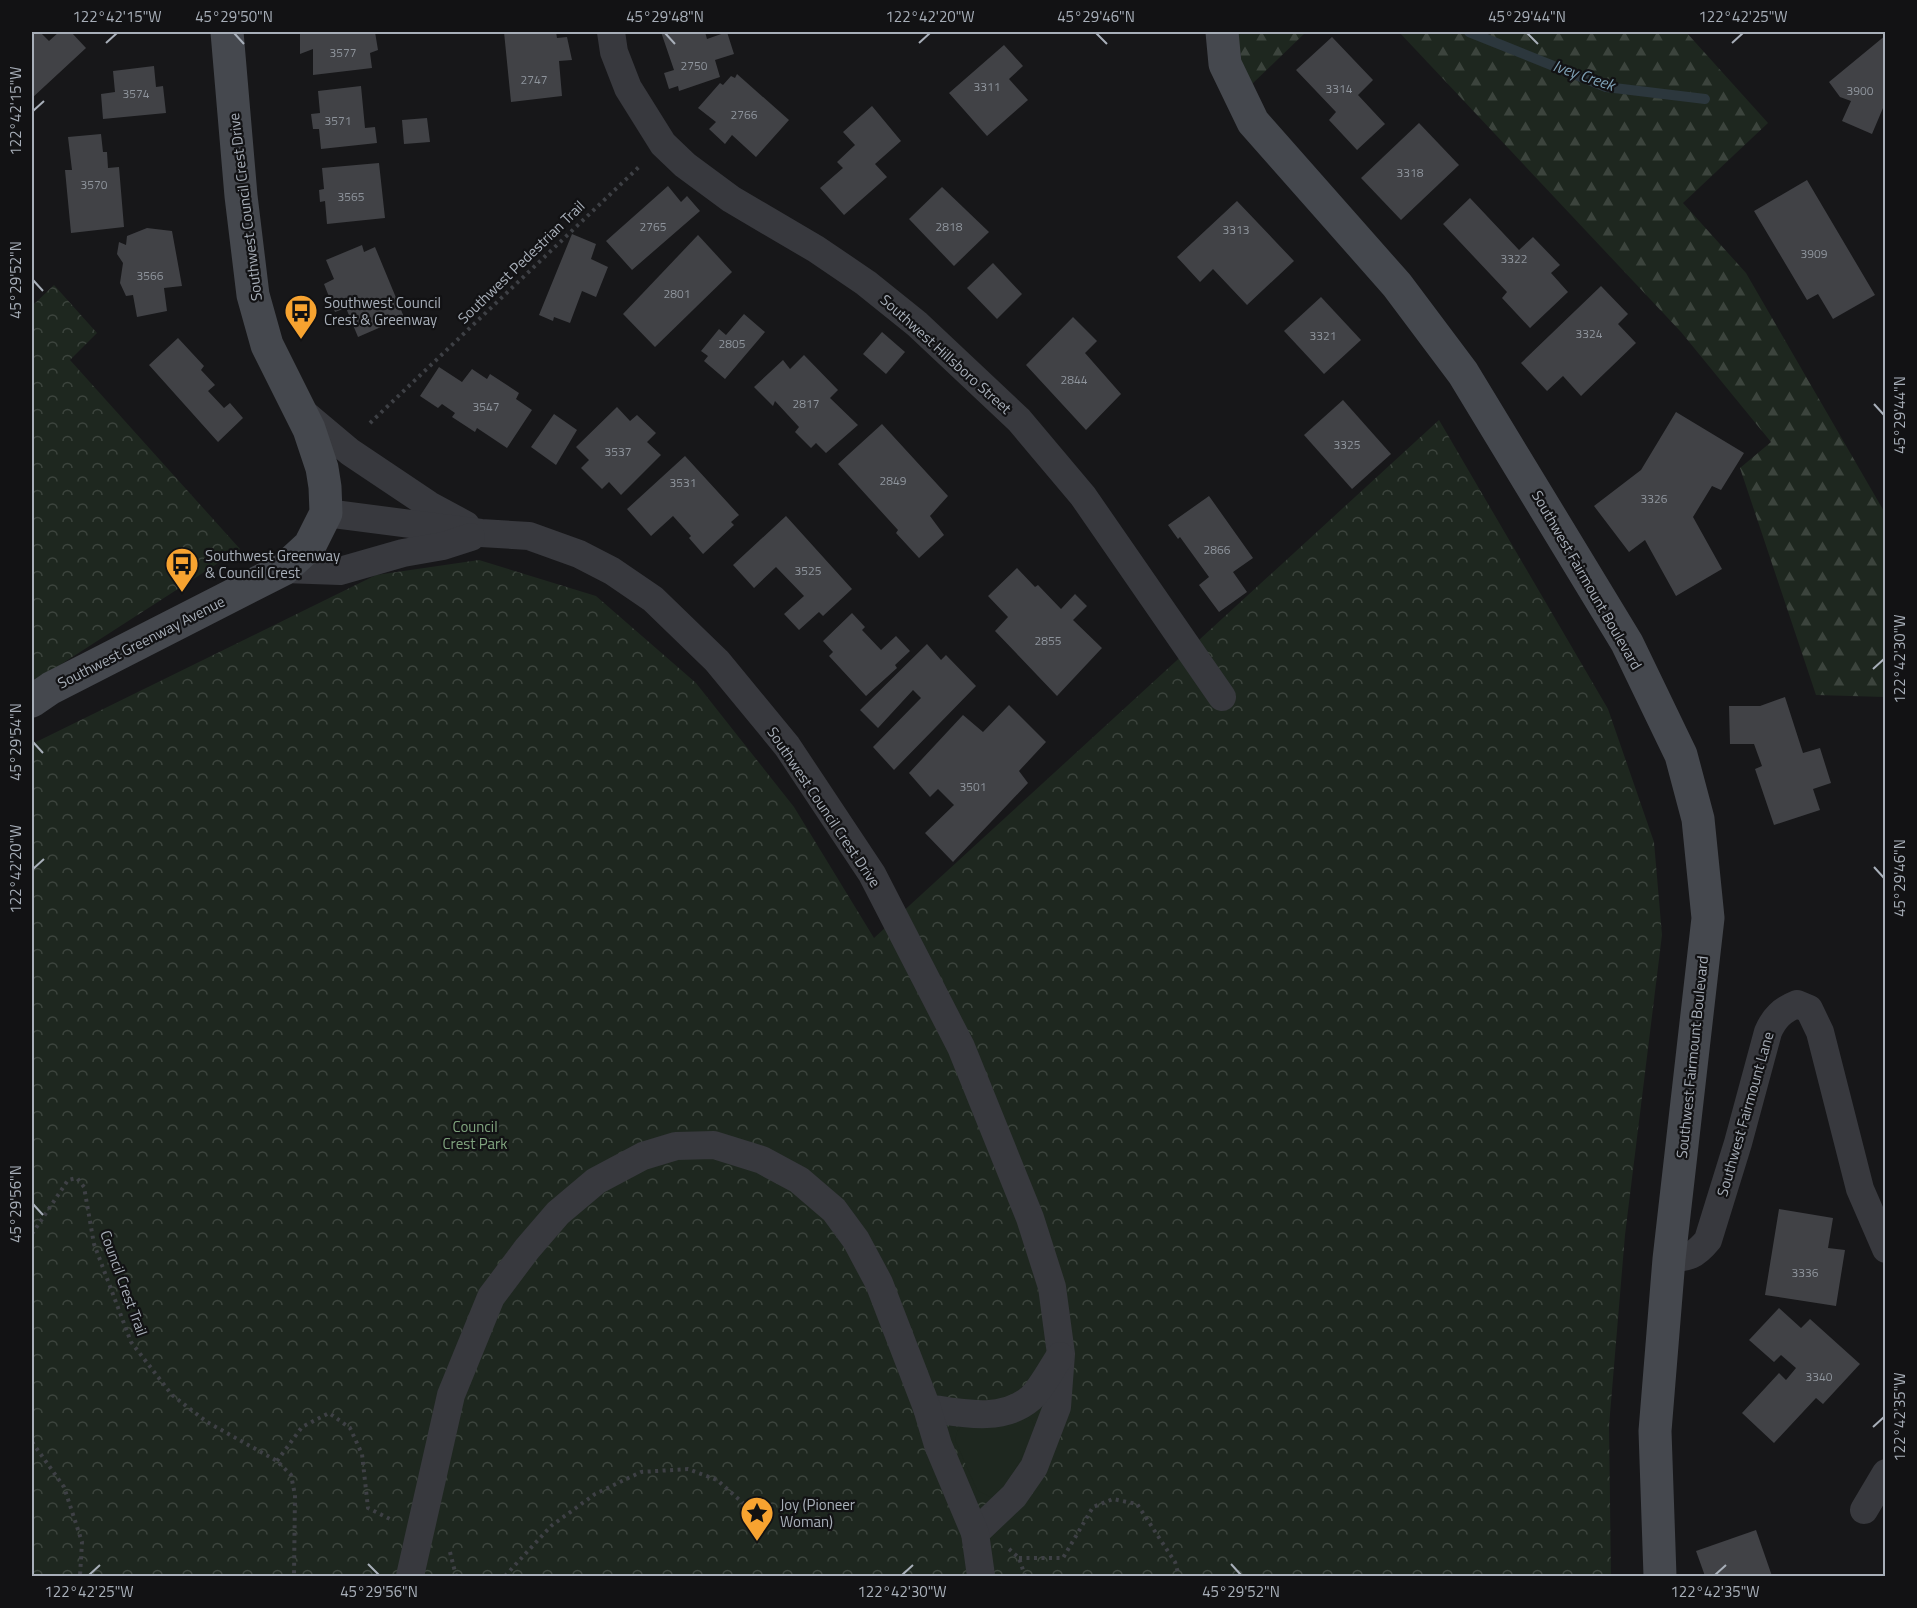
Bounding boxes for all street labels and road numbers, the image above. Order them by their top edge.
street label: Southwest Council Crest Drive [222,112,268,302]
street label: Southwest Pedestrian Trail [452,195,590,329]
street label: Southwest Hillsboro Street [875,289,1017,420]
street label: Southwest Fairmount Boulevard [1526,486,1648,674]
street label: Southwest Greenway Avenue [53,590,229,694]
street label: Southwest Council Crest Drive [762,722,886,892]
street label: Southwest Fairmount Boulevard [1670,955,1714,1159]
street label: Southwest Fairmount Lane [1710,1029,1780,1199]
street label: Council Crest Trail [94,1227,154,1339]

